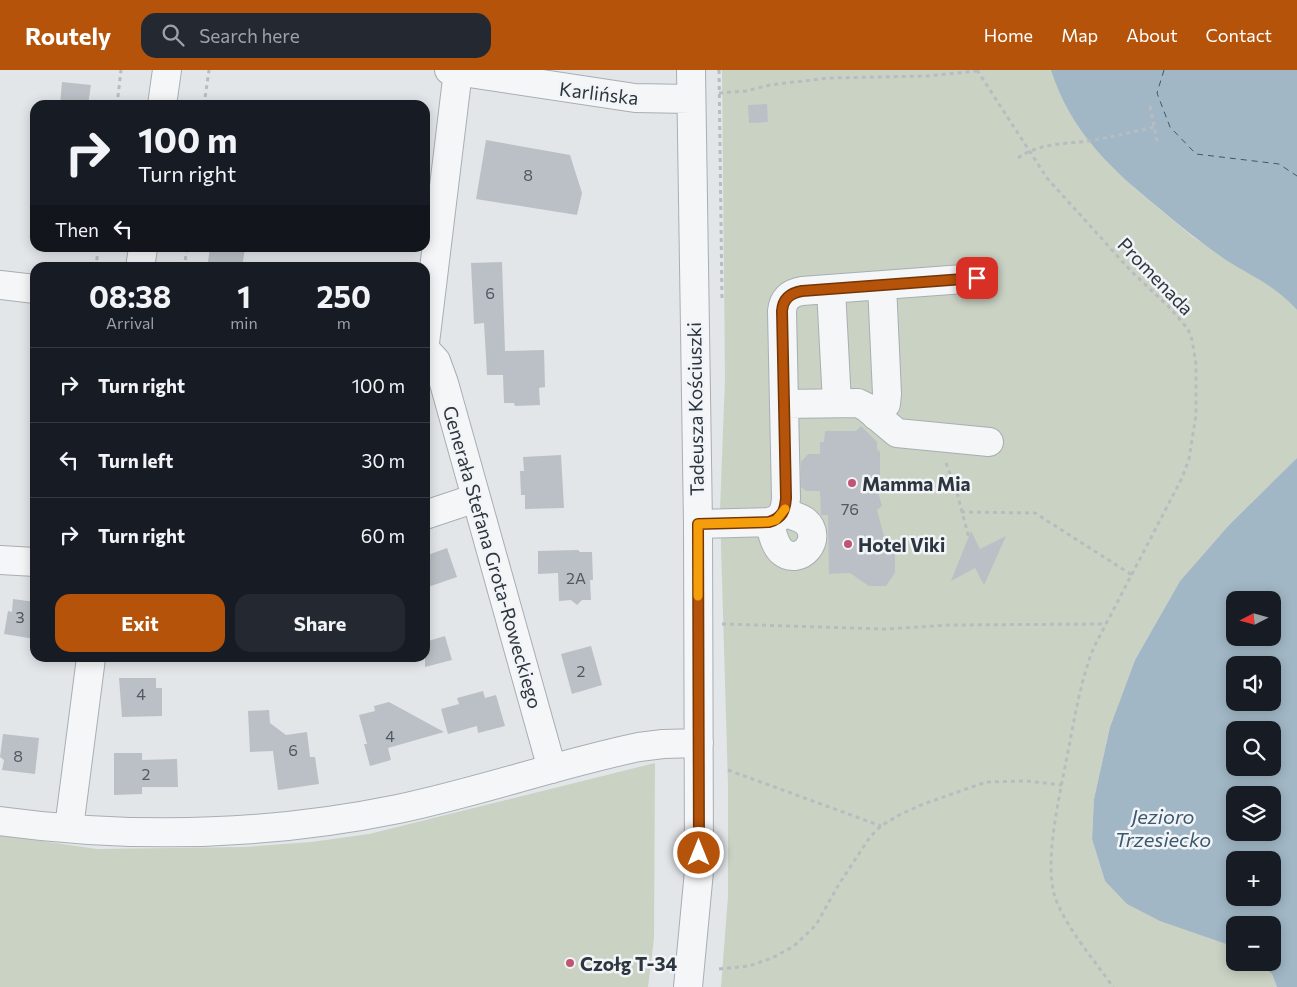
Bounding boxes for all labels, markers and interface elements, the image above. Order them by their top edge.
search box [141,13,491,58]
text: Routely [25,21,111,50]
icon: search [159,21,187,49]
text: Search here [199,24,300,47]
text: Home [984,24,1033,46]
text: Map [1061,24,1098,46]
text: About [1126,24,1178,46]
text: Contact [1206,24,1272,46]
street label: Karlińska [558,77,640,109]
text: 100 m [138,117,238,160]
icon: right [55,120,120,185]
text: Turn right [138,160,236,187]
house number: 8 [523,165,533,184]
icon: left [109,215,137,243]
text: Then [55,218,99,241]
street label: Promenada [1113,232,1199,320]
pin [956,257,998,299]
icon: arrive [963,264,991,292]
text: 08:38 [89,277,171,314]
text: 1 [237,277,251,314]
text: 250 [317,277,371,314]
house number: 6 [485,283,495,302]
text: Arrival [106,313,154,332]
text: min [230,313,258,332]
text: m [337,313,351,332]
street label: Tadeusza Kościuszki [682,322,708,496]
icon: right [55,371,83,399]
text: Turn right [98,374,185,397]
text: 100 m [352,374,405,397]
street label: Generała Stefana Grota-Roweckiego [439,403,547,711]
icon: left [55,446,83,474]
text: Turn left [98,449,173,472]
text: 30 m [362,449,405,472]
place label: Mamma Mia [862,472,971,495]
marker: Mamma Mia [846,477,858,489]
house number: 76 [841,499,859,518]
icon: right [55,521,83,549]
text: Turn right [98,524,185,547]
text: 60 m [361,524,405,547]
place label: Hotel Viki [858,533,945,556]
marker: Hotel Viki [842,538,854,550]
house number: 2A [566,568,586,587]
north arrow [1226,591,1281,646]
map controls [1226,591,1281,971]
button: Exit [55,594,225,652]
button: Share [235,594,405,652]
house number: 3 [15,607,25,626]
button: sound [1226,656,1281,711]
house number: 2 [577,661,586,680]
house number: 4 [136,684,146,703]
button: search [1226,721,1281,776]
house number: 4 [385,726,395,745]
house number: 6 [288,740,298,759]
house number: 8 [13,746,23,765]
house number: 2 [142,764,151,783]
button: layers [1226,786,1281,841]
water label: Jezioro Trzesiecko [1115,804,1211,851]
position arrow [672,826,724,878]
button: + [1226,851,1281,906]
button: − [1226,916,1281,971]
place label: Czołg T-34 [580,952,678,975]
marker: Czołg T-34 [564,957,576,969]

